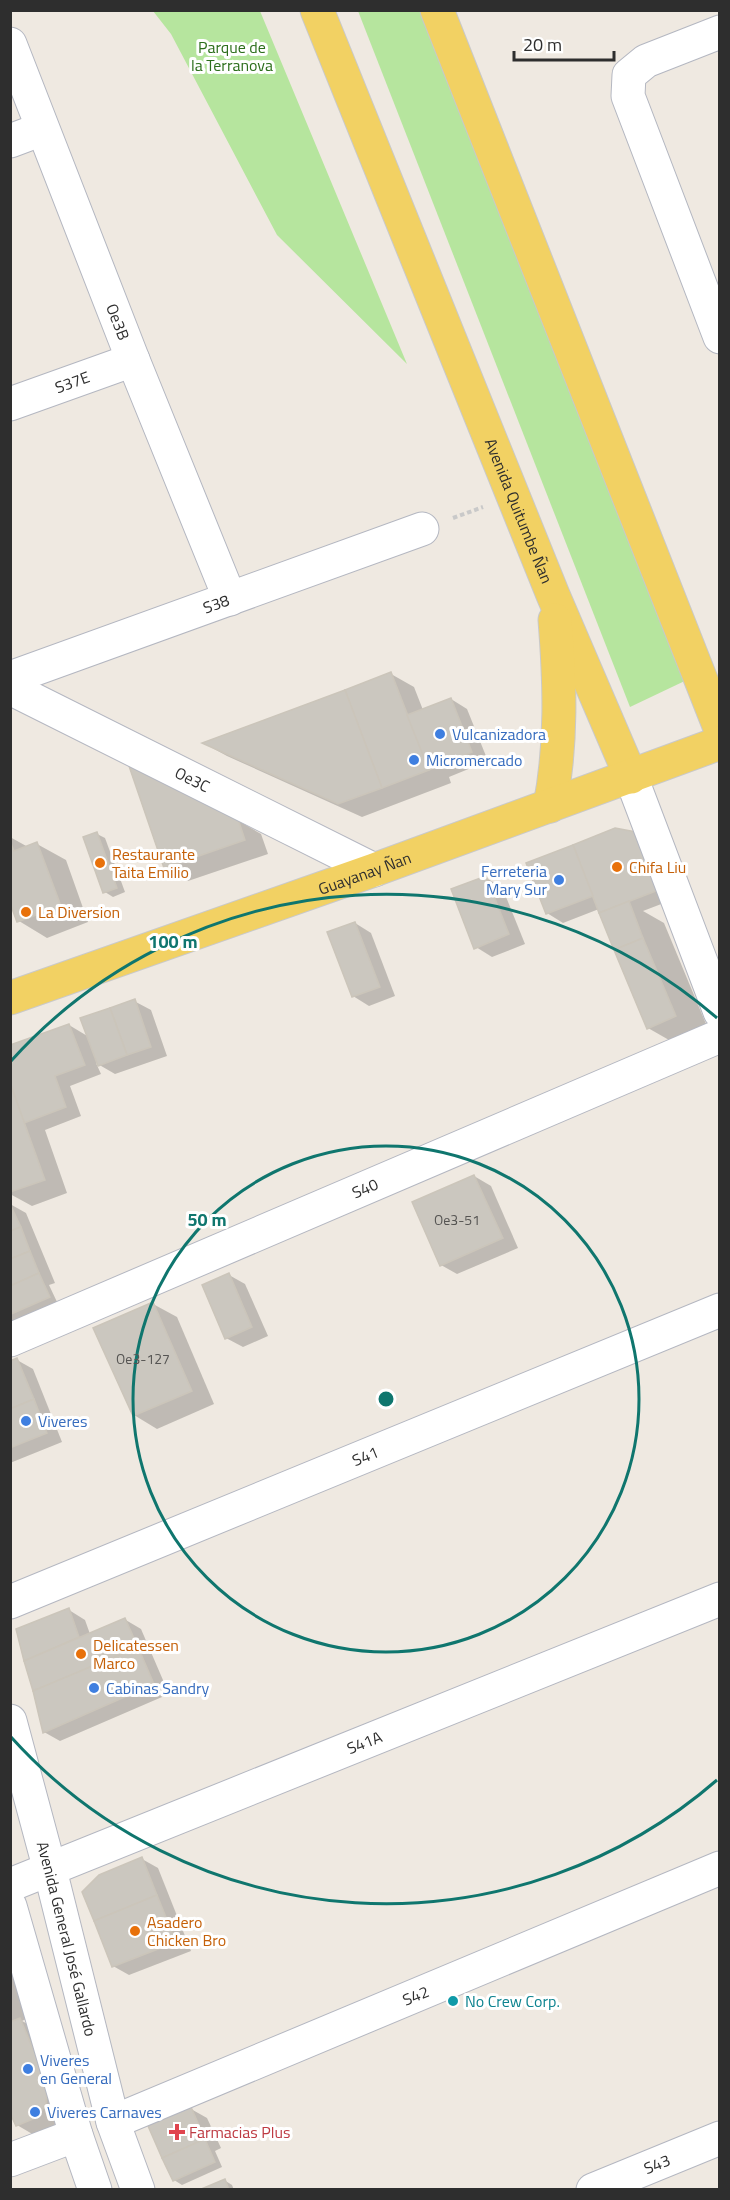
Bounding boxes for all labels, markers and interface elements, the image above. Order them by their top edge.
scale bar [514,24,614,62]
text: 20 m [523,31,562,58]
park label: Parque de la Terranova [191,35,273,77]
street label: Oe3B [100,300,136,344]
street label: S37E [51,364,93,399]
street label: Avenida Quitumbe Ñan [479,435,559,587]
street label: S38 [199,588,233,619]
place label: Vulcanizadora [452,722,546,746]
marker: Vulcanizadora [433,727,447,741]
place label: Micromercado [426,748,522,772]
marker: Micromercado [407,753,421,767]
street label: Oe3C [171,760,214,798]
place label: Restaurante Taita Emilio [112,842,195,884]
street label: Guayanay Ñan [315,845,414,901]
place label: Chifa Liu [629,855,686,879]
marker: Restaurante Taita Emilio [93,856,107,870]
place label: Ferreteria Mary Sur [481,859,547,901]
marker: Chifa Liu [610,860,624,874]
marker: Ferreteria Mary Sur [552,873,566,887]
place label: La Diversion [38,900,120,924]
marker: La Diversion [19,905,33,919]
text: 100 m [148,928,198,955]
street label: S40 [348,1172,382,1204]
text: 50 m [187,1206,227,1233]
house number: Oe3-51 [434,1209,480,1230]
house number: Oe3-127 [116,1348,170,1369]
centre of rings [376,1389,396,1409]
place label: Viveres [38,1409,87,1433]
marker: Viveres [19,1414,33,1428]
street label: S41 [348,1440,382,1472]
place label: Delicatessen Marco [93,1633,179,1675]
marker: Delicatessen Marco [74,1647,88,1661]
place label: Cabinas Sandry [106,1676,209,1700]
marker: Cabinas Sandry [87,1681,101,1695]
street label: S41A [343,1724,386,1760]
street label: Avenida General José Gallardo [31,1839,103,2039]
place label: Asadero Chicken Bro [147,1910,226,1952]
marker: Asadero Chicken Bro [128,1924,142,1938]
street label: S42 [399,1979,432,2012]
place label: No Crew Corp. [465,1989,560,2013]
marker: No Crew Corp. [446,1994,460,2008]
place label: Viveres en General [40,2048,112,2090]
marker: Viveres en General [21,2062,35,2076]
place label: Viveres Carnaves [47,2100,162,2124]
marker: Viveres Carnaves [28,2105,42,2119]
place label: Farmacias Plus [189,2120,290,2144]
marker: Farmacias Plus [170,2125,184,2139]
street label: S43 [640,2148,674,2180]

